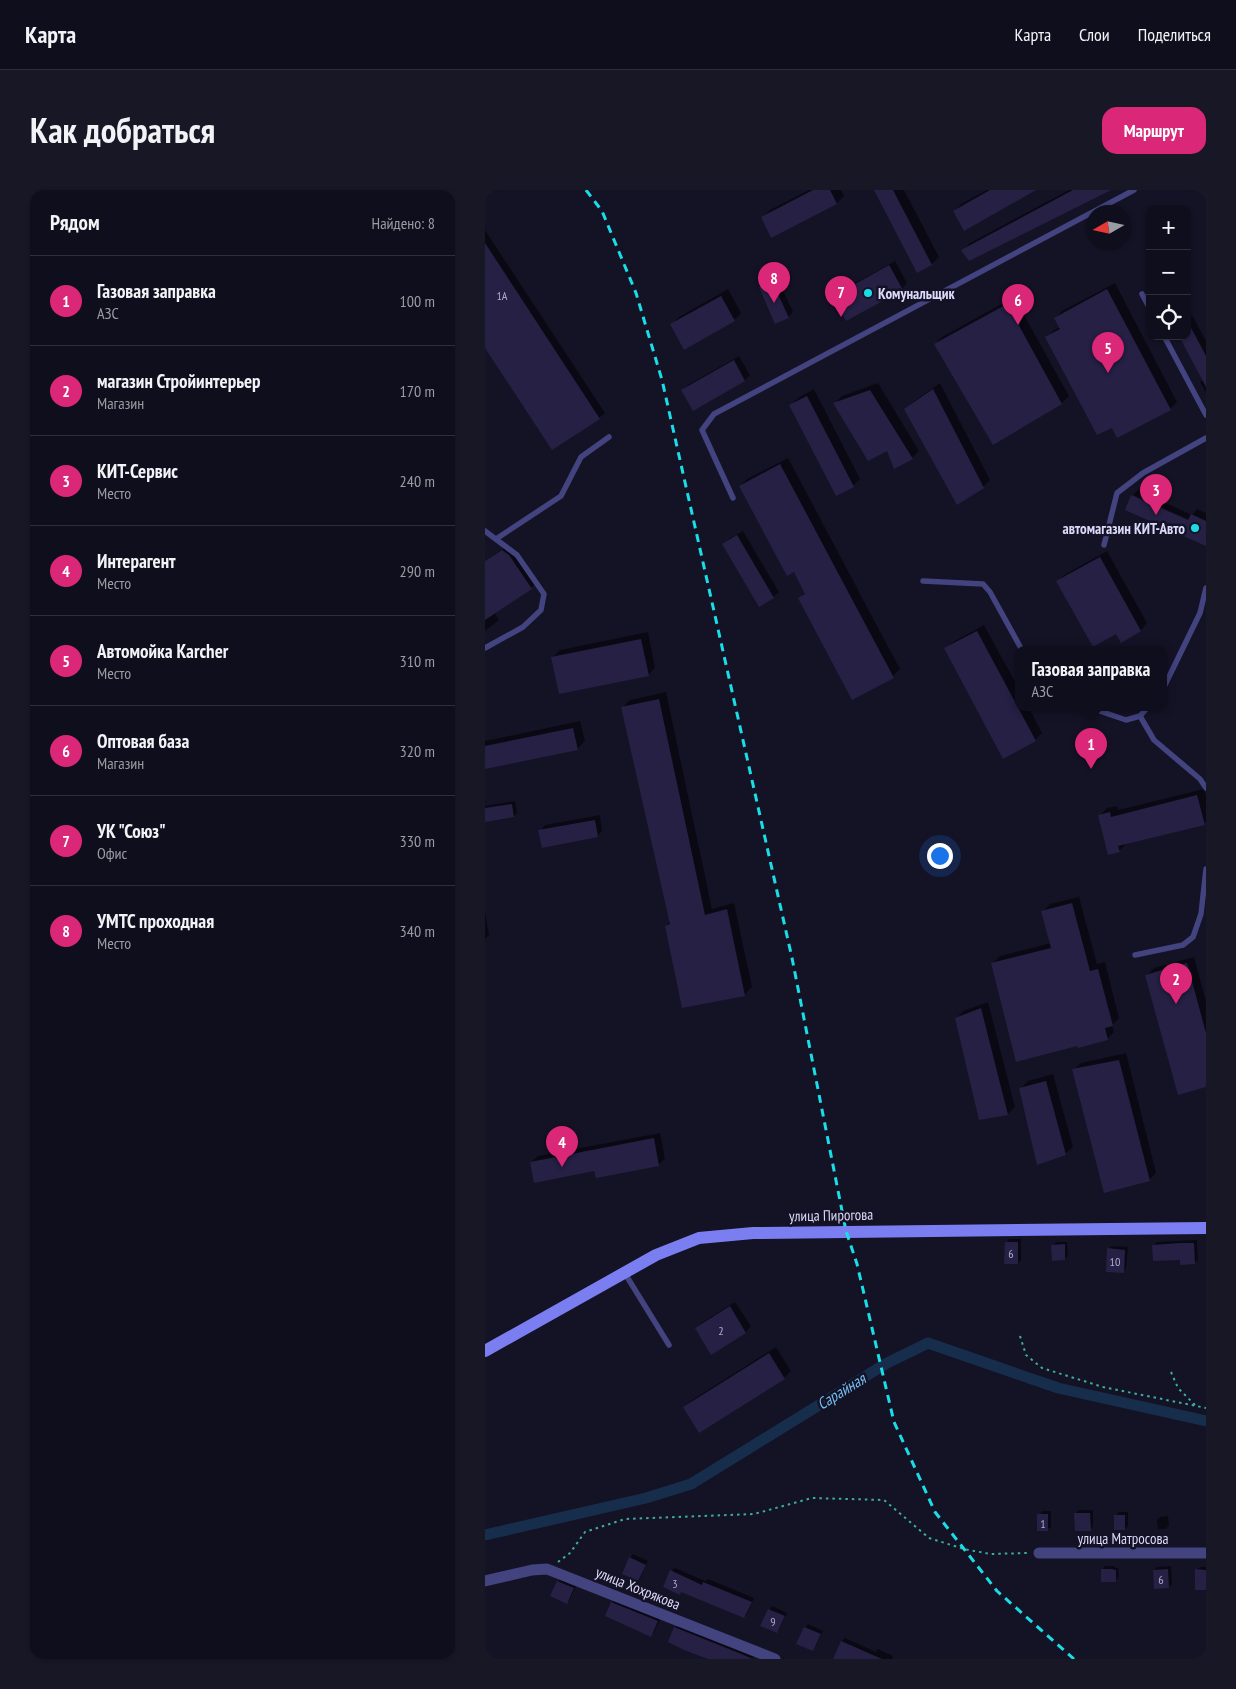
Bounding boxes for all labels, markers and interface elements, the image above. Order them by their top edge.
text: Карта [25,19,76,50]
text: Карта [1014,23,1051,46]
text: Слои [1079,23,1110,46]
text: Поделиться [1138,23,1211,46]
text: Как добраться [30,107,215,153]
button: Маршрут [1102,107,1206,154]
north arrow [1086,205,1131,250]
map controls [1146,205,1191,340]
button: + [1146,205,1191,250]
text: Рядом [50,209,100,236]
text: Найдено: 8 [372,213,435,233]
button: − [1146,250,1191,295]
pin: 8 [758,262,790,303]
pin: 7 [825,276,857,317]
text: Газовая заправка [97,279,216,303]
place label: Комунальщик [878,284,955,303]
pin: 6 [1002,284,1034,325]
marker: Комунальщик [862,287,874,299]
house number: 1А [496,288,508,303]
text: 1 [62,291,70,311]
text: 100 m [400,291,435,311]
button: locate [1146,295,1191,340]
text: АЗС [97,303,119,323]
pin: 5 [1092,332,1124,373]
text: магазин Стройинтерьер [97,369,261,393]
text: 2 [62,381,70,401]
text: 170 m [400,381,435,401]
text: Магазин [97,393,144,413]
text: КИТ-Сервис [97,459,178,483]
text: 3 [62,471,70,491]
text: 240 m [400,471,435,491]
pin: 3 [1140,474,1172,515]
text: Место [97,483,131,503]
place label: автомагазин КИТ-Авто [1063,519,1185,538]
marker: автомагазин КИТ-Авто [1189,522,1201,534]
text: Интерагент [97,549,176,573]
text: 4 [62,561,70,581]
text: 290 m [400,561,435,581]
text: Место [97,573,131,593]
text: Автомойка Karcher [97,639,228,663]
popup [1015,646,1167,711]
text: 5 [62,651,70,671]
text: 310 m [400,651,435,671]
text: Газовая заправка [1032,657,1150,681]
text: Место [97,663,131,683]
text: АЗС [1032,681,1053,701]
pin: 1 [1075,728,1107,769]
text: Оптовая база [97,729,189,753]
text: 6 [62,741,70,761]
text: 320 m [400,741,435,761]
text: Магазин [97,753,144,773]
text: УК "Союз" [97,819,166,843]
text: 7 [62,831,70,851]
text: 330 m [400,831,435,851]
text: Офис [97,843,127,863]
your location [927,843,953,869]
text: УМТС проходная [97,909,214,933]
text: 8 [62,921,70,941]
text: 340 m [400,921,435,941]
text: Место [97,933,131,953]
pin: 2 [1160,963,1192,1004]
pin: 4 [546,1126,578,1167]
street label: улица Пирогова [789,1205,873,1225]
house number: 6 [1008,1246,1014,1261]
house number: 10 [1110,1254,1120,1269]
house number: 2 [718,1323,724,1338]
water label: Сарайная [813,1367,871,1414]
house number: 1 [1040,1516,1046,1531]
street label: улица Матросова [1078,1529,1168,1548]
street label: улица Хохрякова [593,1562,683,1614]
house number: 6 [1158,1572,1164,1587]
house number: 3 [672,1576,678,1591]
house number: 9 [770,1614,776,1629]

